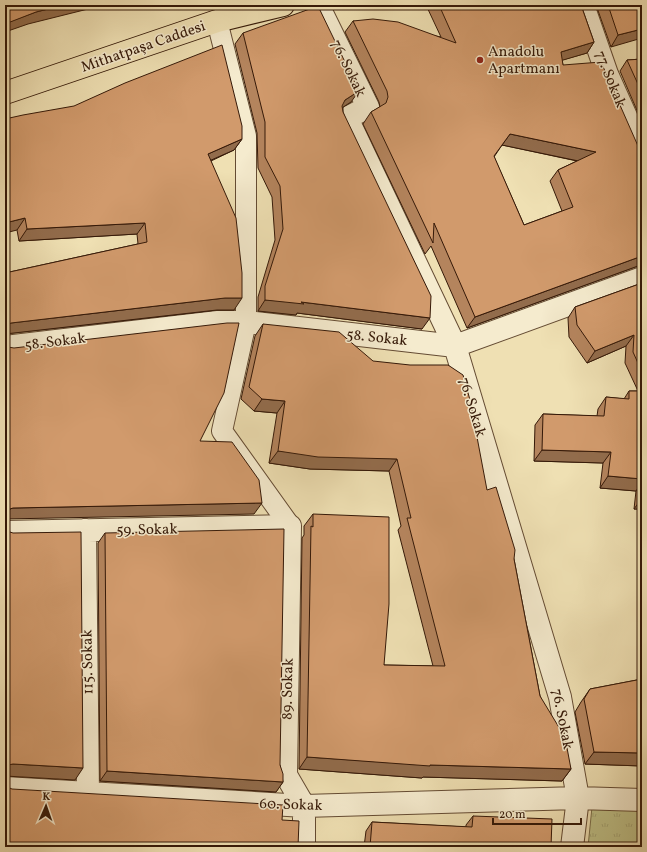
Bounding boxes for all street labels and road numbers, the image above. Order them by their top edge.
street label: Mithatpaşa Caddesi [78,16,209,79]
street label: 76. Sokak [325,36,371,101]
street label: 77. Sokak [589,48,630,111]
street label: 58. Sokak [345,325,408,352]
street label: 58. Sokak [23,328,87,357]
street label: 76. Sokak [453,375,491,440]
street label: 59. Sokak [116,519,178,542]
street label: 115. Sokak [77,629,100,695]
street label: 89. Sokak [277,658,300,720]
street label: 76. Sokak [545,687,578,751]
street label: 60. Sokak [259,794,323,817]

